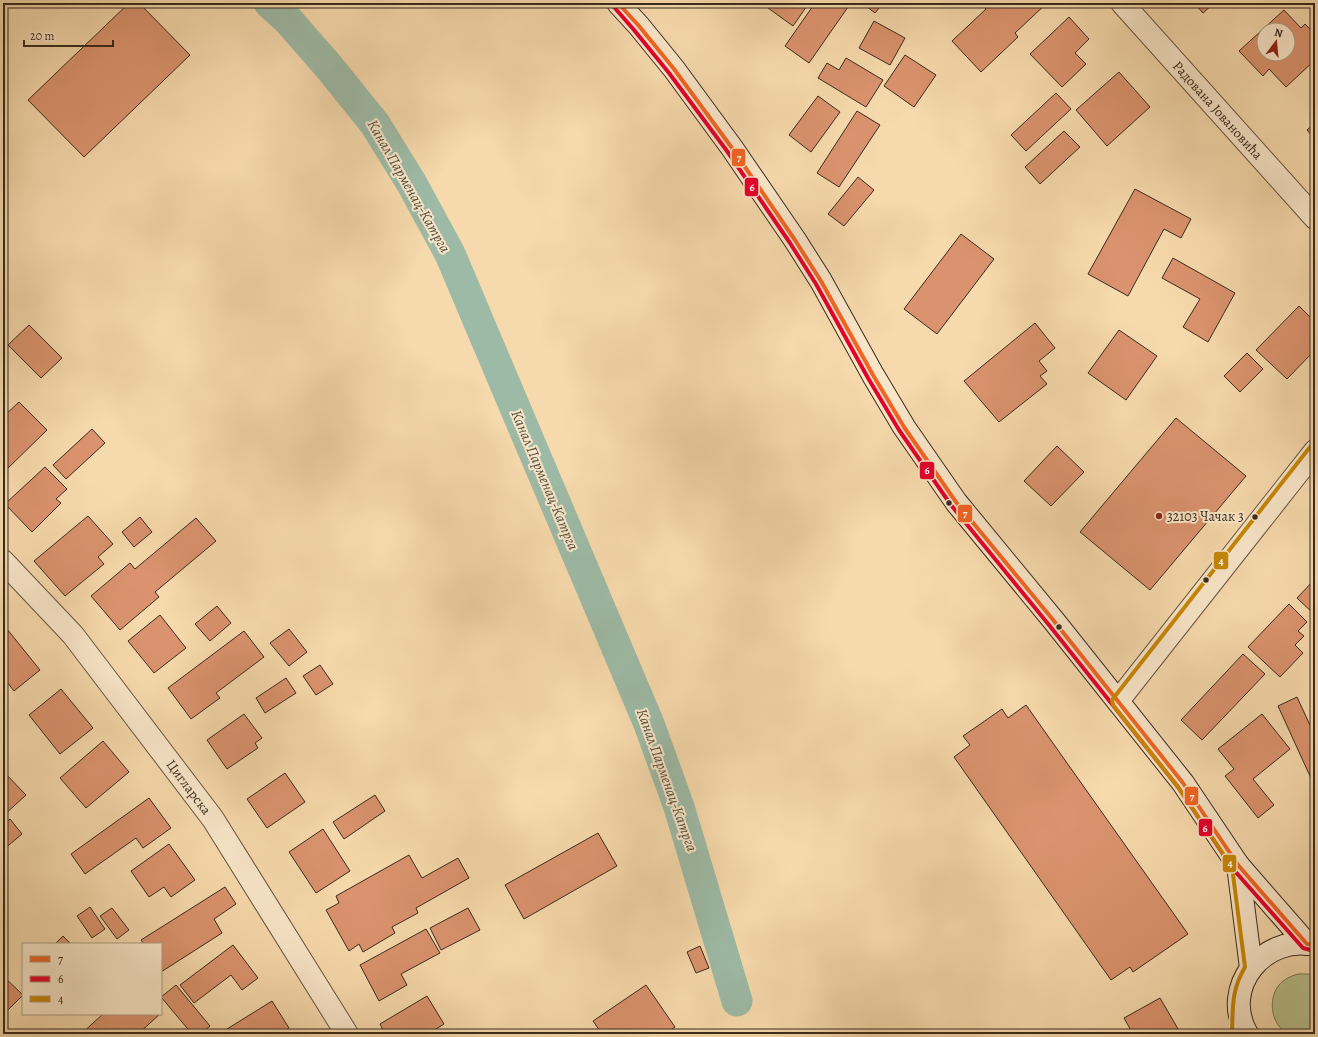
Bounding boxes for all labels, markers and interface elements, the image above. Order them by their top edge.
scale bar [24,22,113,48]
north arrow [1256,22,1296,62]
text: N [1273,25,1285,41]
text: 20 m [30,28,54,44]
street label: Радована Јовановића [1168,57,1267,164]
water label: Канал Парменац-Катрга [363,116,455,256]
line badge: 7 [731,148,746,167]
text: 7 [737,150,742,165]
line badge: 6 [744,177,759,197]
text: 6 [749,180,755,195]
water label: Канал Парменац-Катрга [506,407,584,553]
line badge: 6 [919,461,935,480]
text: 6 [924,463,930,478]
unlabelled marker [944,498,954,508]
line badge: 7 [957,504,973,523]
text: 7 [963,506,968,521]
place label: 32103 Чачак 3 [1167,507,1244,526]
marker: 32103 Чачак 3 [1154,511,1164,521]
unlabelled marker [1250,512,1260,522]
line badge: 4 [1213,551,1229,570]
text: 4 [1218,554,1224,569]
unlabelled marker [1201,575,1211,585]
unlabelled marker [1054,622,1064,632]
water label: Канал Парменац-Катрга [632,706,702,854]
street label: Цигларска [162,756,216,819]
line badge: 7 [1184,786,1199,806]
text: 7 [1190,789,1195,804]
line badge: 6 [1198,818,1213,837]
text: 6 [1202,821,1208,836]
line badge: 4 [1222,854,1237,873]
text: 4 [1227,856,1233,871]
legend [22,943,162,1015]
text: 7 [58,951,64,967]
text: 6 [58,971,64,987]
text: 4 [58,991,64,1007]

